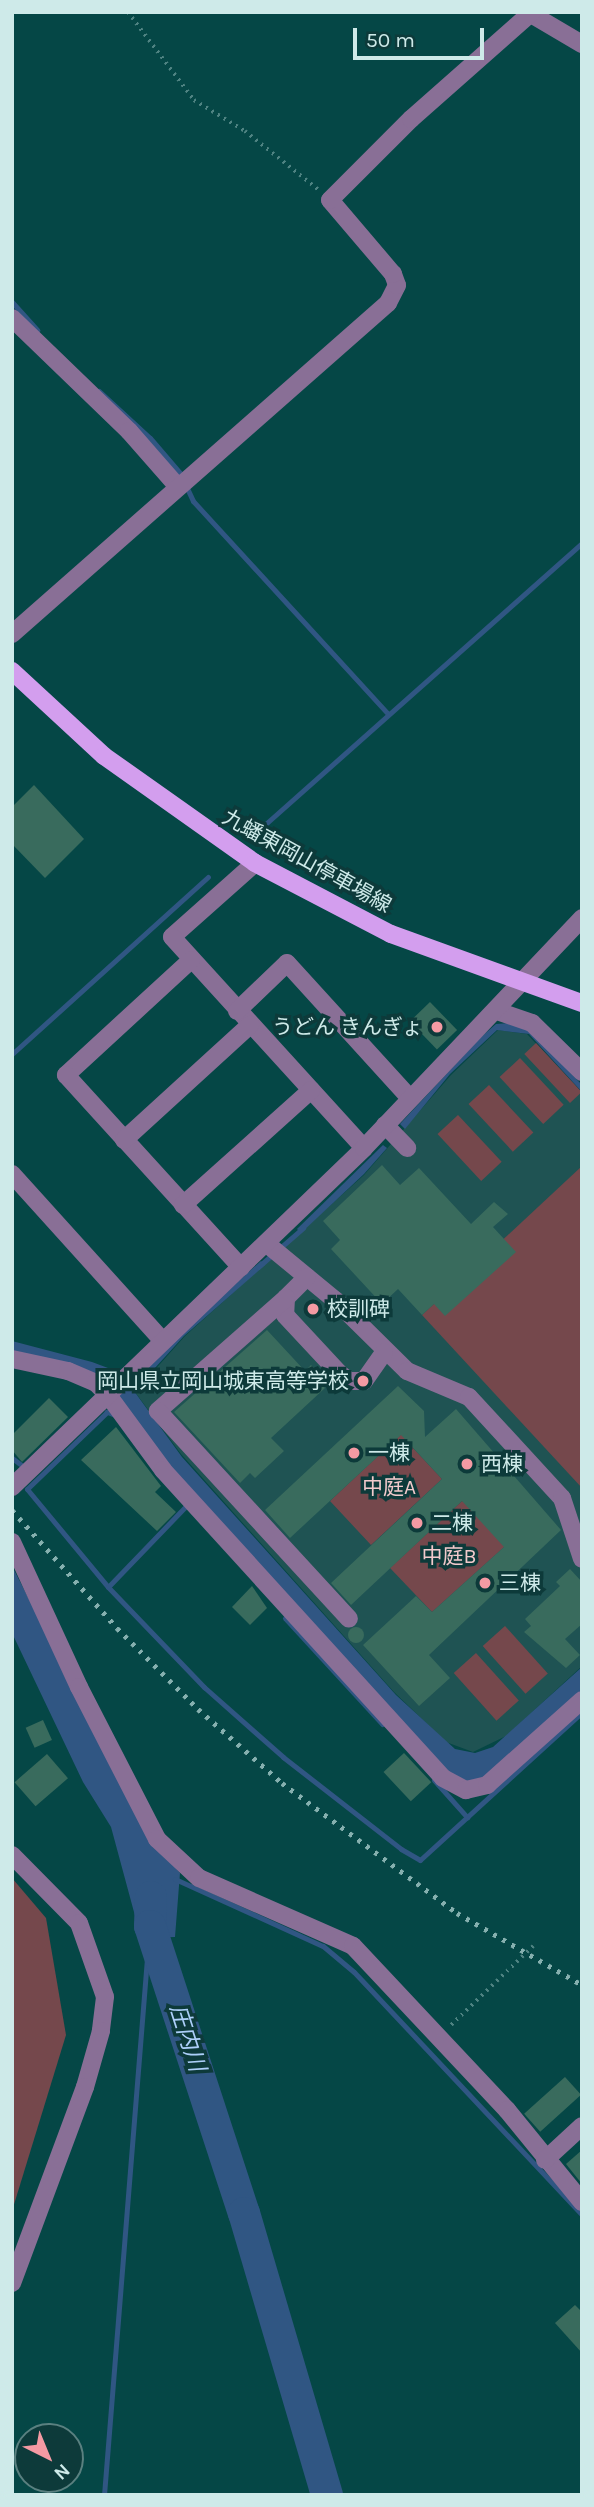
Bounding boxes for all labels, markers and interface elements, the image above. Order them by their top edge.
scale bar [356,14,487,58]
text: 50 m [366,28,415,52]
street label: 九蟠東岡山停車場線 [218,804,396,918]
place label: うどん きんぎょ [271,1014,423,1040]
marker: うどん きんぎょ [429,1019,445,1035]
place label: 校訓碑 [327,1296,390,1322]
marker: 校訓碑 [305,1301,321,1317]
place label: 岡山県立岡山城東高等学校 [97,1368,349,1394]
marker: 岡山県立岡山城東高等学校 [355,1373,371,1389]
place label: 一棟 [368,1440,410,1466]
marker: 一棟 [346,1445,362,1461]
place label: 西棟 [481,1451,523,1477]
marker: 西棟 [459,1456,475,1472]
park label: 中庭A [362,1474,416,1500]
place label: 二棟 [431,1510,473,1536]
marker: 二棟 [409,1515,425,1531]
park label: 中庭B [421,1543,477,1569]
place label: 三棟 [499,1570,541,1596]
marker: 三棟 [477,1575,493,1591]
water label: 庄内川 [163,2001,211,2075]
north arrow [14,2423,84,2493]
text: N [49,2459,74,2485]

